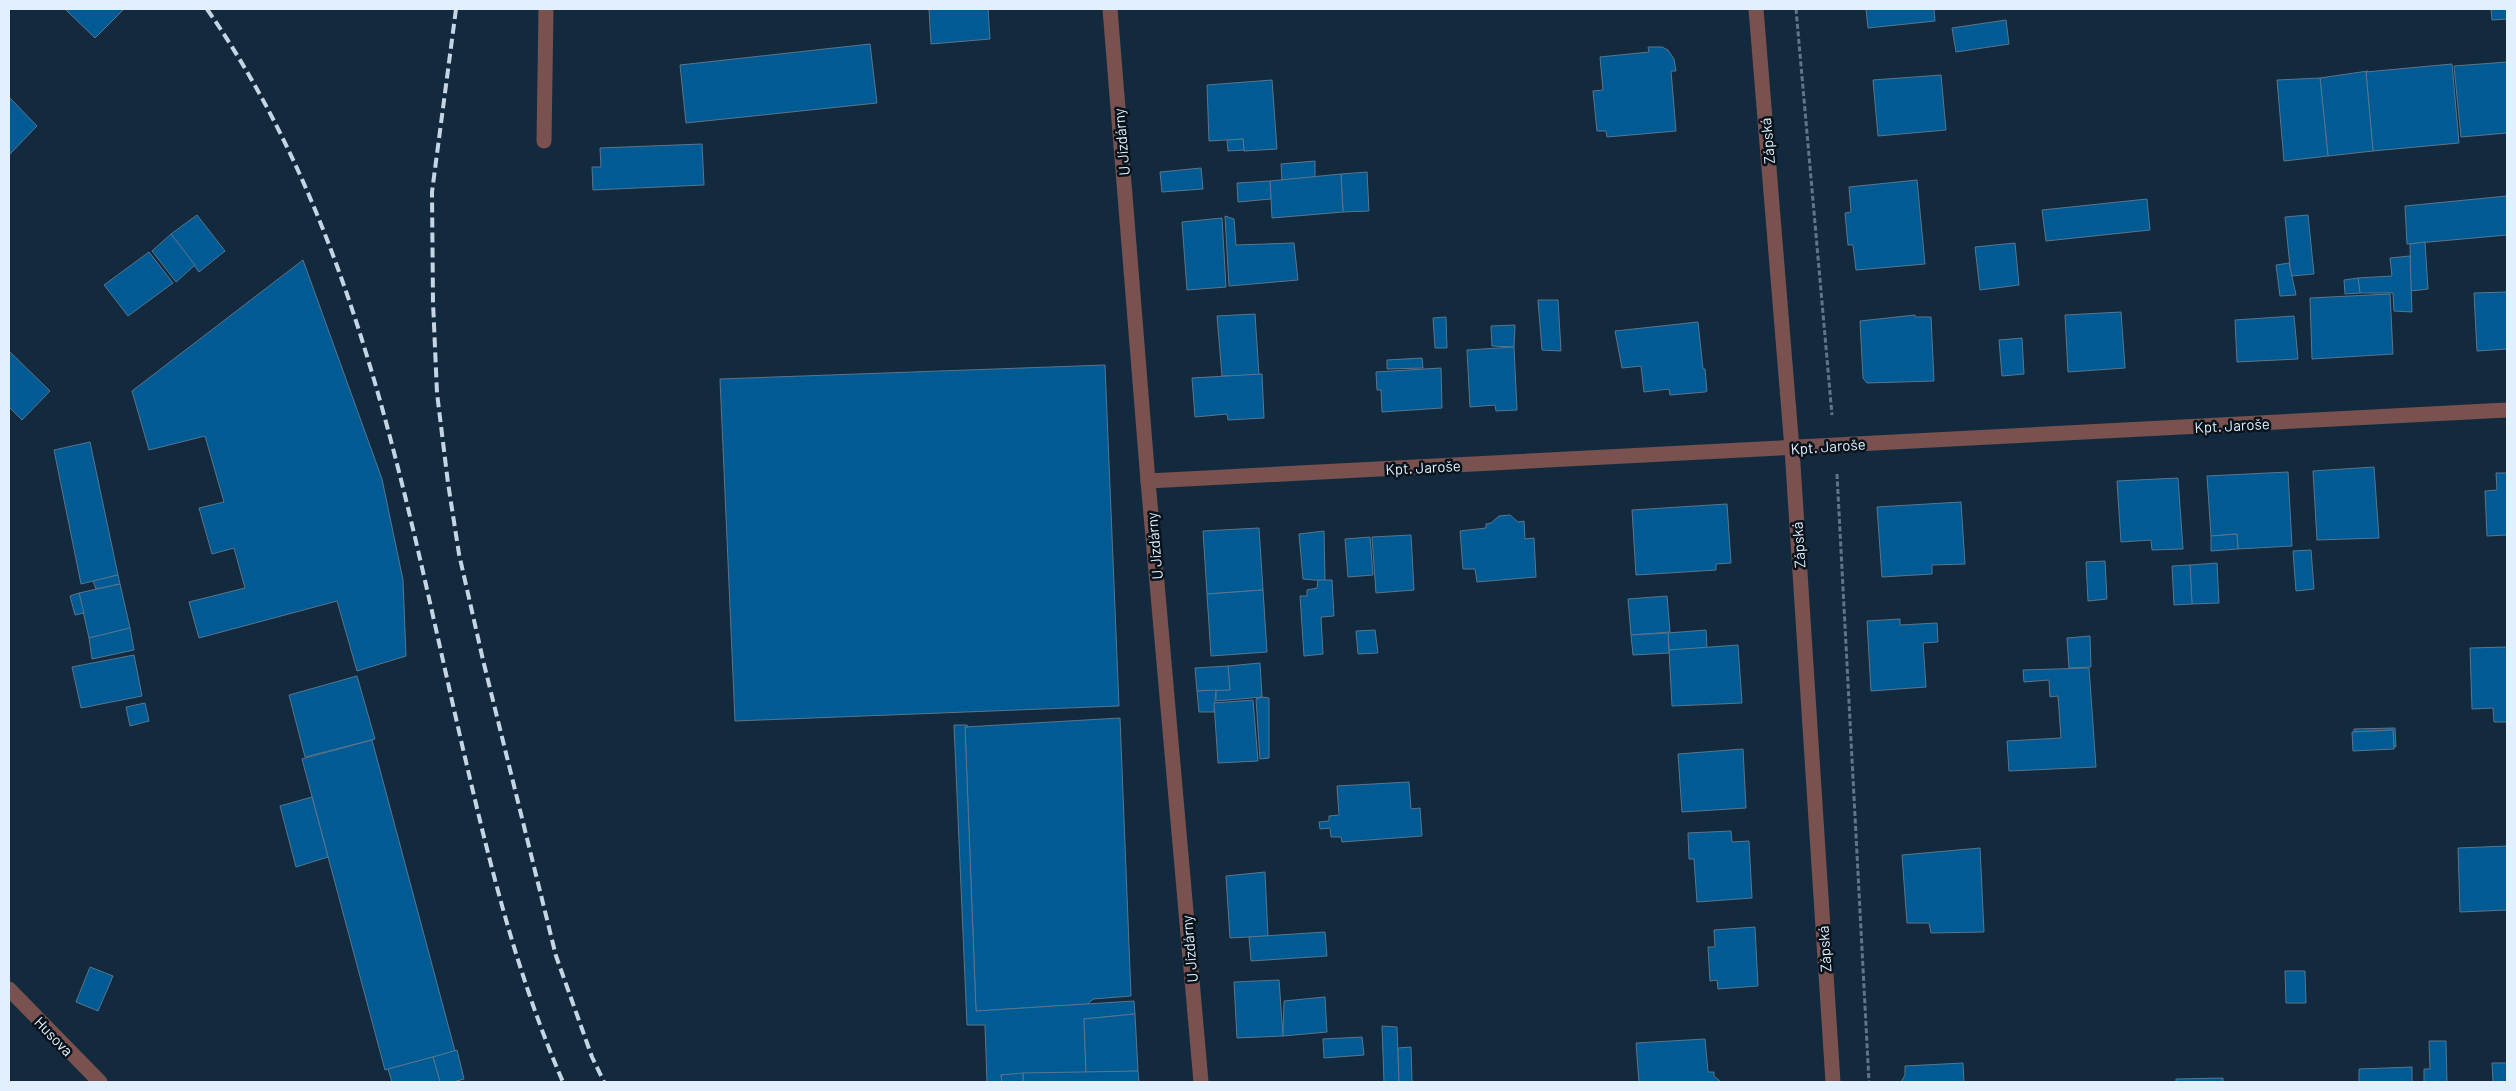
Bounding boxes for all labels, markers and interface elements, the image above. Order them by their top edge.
street label: U Jízdárny [1109,108,1133,176]
street label: Zápská [1756,117,1778,165]
street label: Kpt. Jaroše [2194,414,2270,436]
street label: Kpt. Jaroše [1790,434,1866,458]
street label: Kpt. Jaroše [1385,456,1461,478]
street label: U Jízdárny [1142,512,1166,580]
street label: Zápská [1787,521,1809,569]
street label: U Jízdárny [1177,915,1201,983]
street label: Zápská [1813,925,1835,973]
street label: Husova [31,1013,77,1059]

